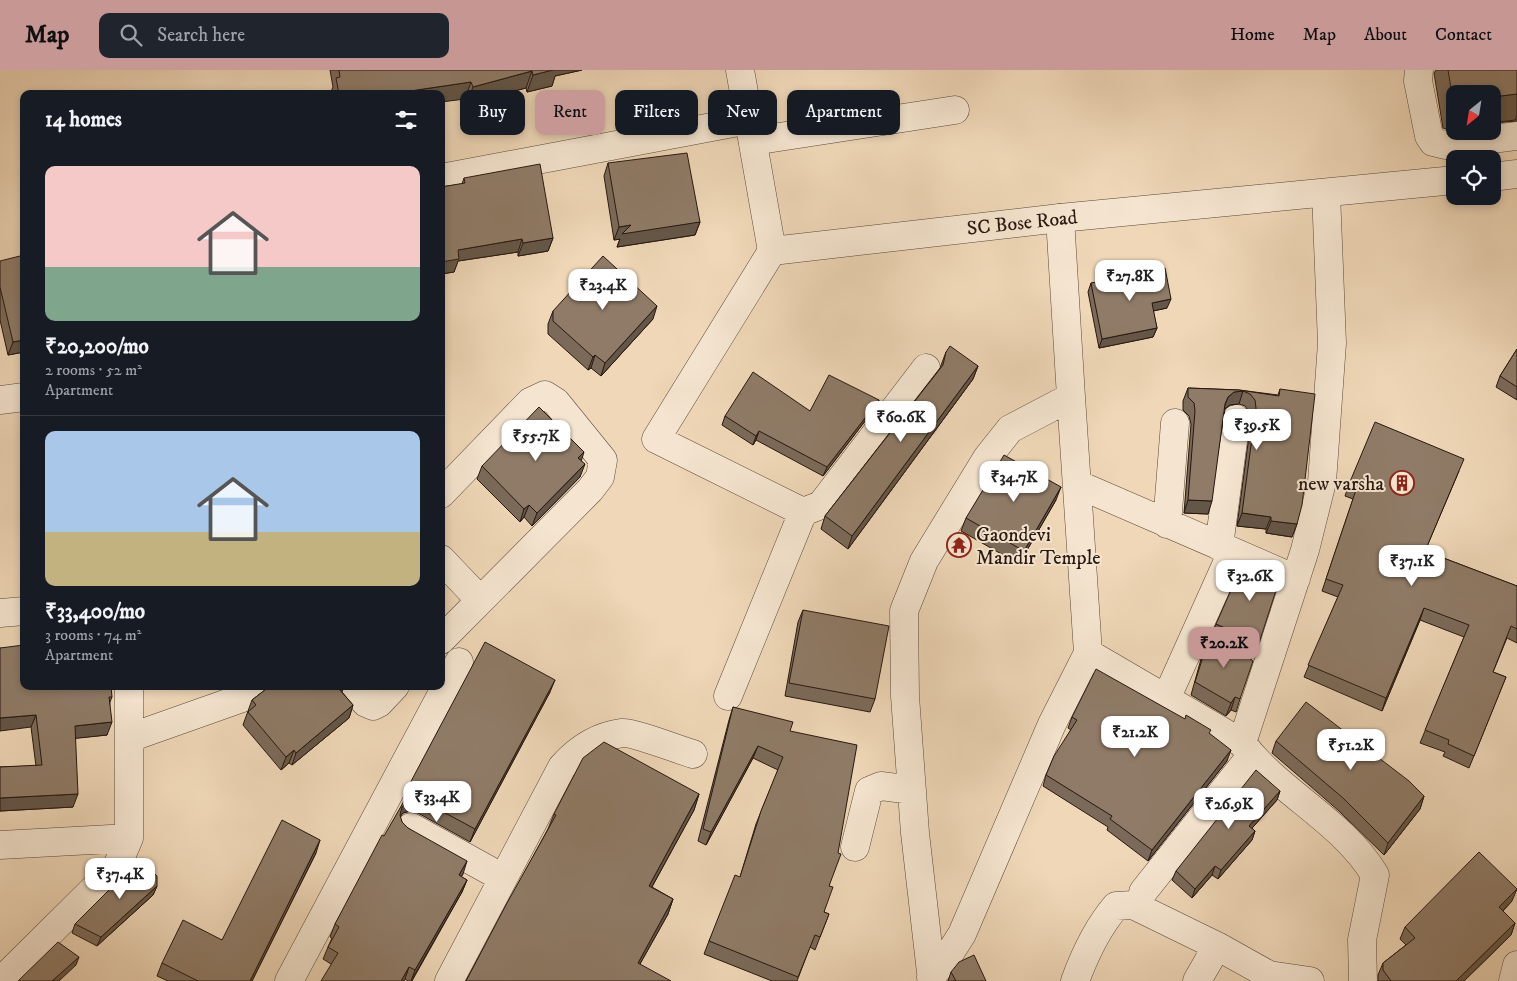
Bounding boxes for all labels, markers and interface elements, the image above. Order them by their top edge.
search box [99,13,449,58]
text: Map [25,20,69,50]
icon: search [117,21,145,49]
text: Search here [157,24,245,47]
text: Home [1230,24,1275,46]
text: Map [1303,24,1336,46]
text: About [1364,24,1407,46]
text: Contact [1435,24,1492,46]
north arrow [1446,85,1501,140]
map controls [1446,85,1501,205]
chip: Buy [460,90,525,135]
chip: Rent [535,90,605,135]
chip: Filters [615,90,698,135]
chip: New [708,90,777,135]
chip: Apartment [787,90,900,135]
icon: filters [392,106,420,134]
text: 14 homes [45,107,122,133]
button: locate [1446,150,1501,205]
icon: home [188,198,278,288]
street label: SC Bose Road [966,205,1079,242]
pin: ₹27.8K [1089,260,1171,302]
text: ₹27.8K [1106,266,1154,286]
pin: ₹23.4K [562,268,644,311]
text: ₹23.4K [579,275,627,295]
text: ₹20,200/mo [45,334,149,360]
text: 2 rooms · 52 m² [45,360,142,380]
text: Apartment [45,380,113,400]
pin: ₹60.6K [860,400,942,443]
text: ₹60.6K [876,407,926,427]
pin: ₹39.5K [1216,408,1298,451]
text: ₹39.5K [1234,415,1280,435]
pin: ₹55.7K [495,420,577,462]
text: ₹55.7K [512,426,560,446]
pin: ₹34.7K [973,460,1055,503]
icon: home [188,464,278,554]
text: ₹34.7K [990,467,1038,487]
building icon: new varsha [1389,470,1415,496]
place label: new varsha [1298,472,1384,497]
place label: Gaondevi Mandir Temple [976,523,1101,571]
temple icon: Gaondevi Mandir Temple [946,532,972,558]
pin: ₹37.1K [1371,544,1453,587]
text: ₹37.1K [1390,551,1434,571]
pin: ₹32.6K [1209,560,1291,602]
text: ₹32.6K [1227,566,1273,586]
text: ₹33,400/mo [45,599,145,625]
text: 3 rooms · 74 m² [45,625,142,645]
pin: ₹20.2K [1183,626,1265,669]
text: ₹20.2K [1200,633,1248,653]
text: Apartment [45,645,113,665]
pin: ₹21.2K [1094,716,1176,758]
text: ₹21.2K [1112,722,1158,742]
pin: ₹51.2K [1310,728,1392,771]
text: ₹51.2K [1328,735,1374,755]
pin: ₹33.4K [396,780,478,823]
text: ₹33.4K [414,787,460,807]
pin: ₹26.9K [1188,788,1270,830]
text: ₹26.9K [1205,794,1253,814]
pin: ₹37.4K [79,858,161,900]
text: ₹37.4K [96,864,144,884]

